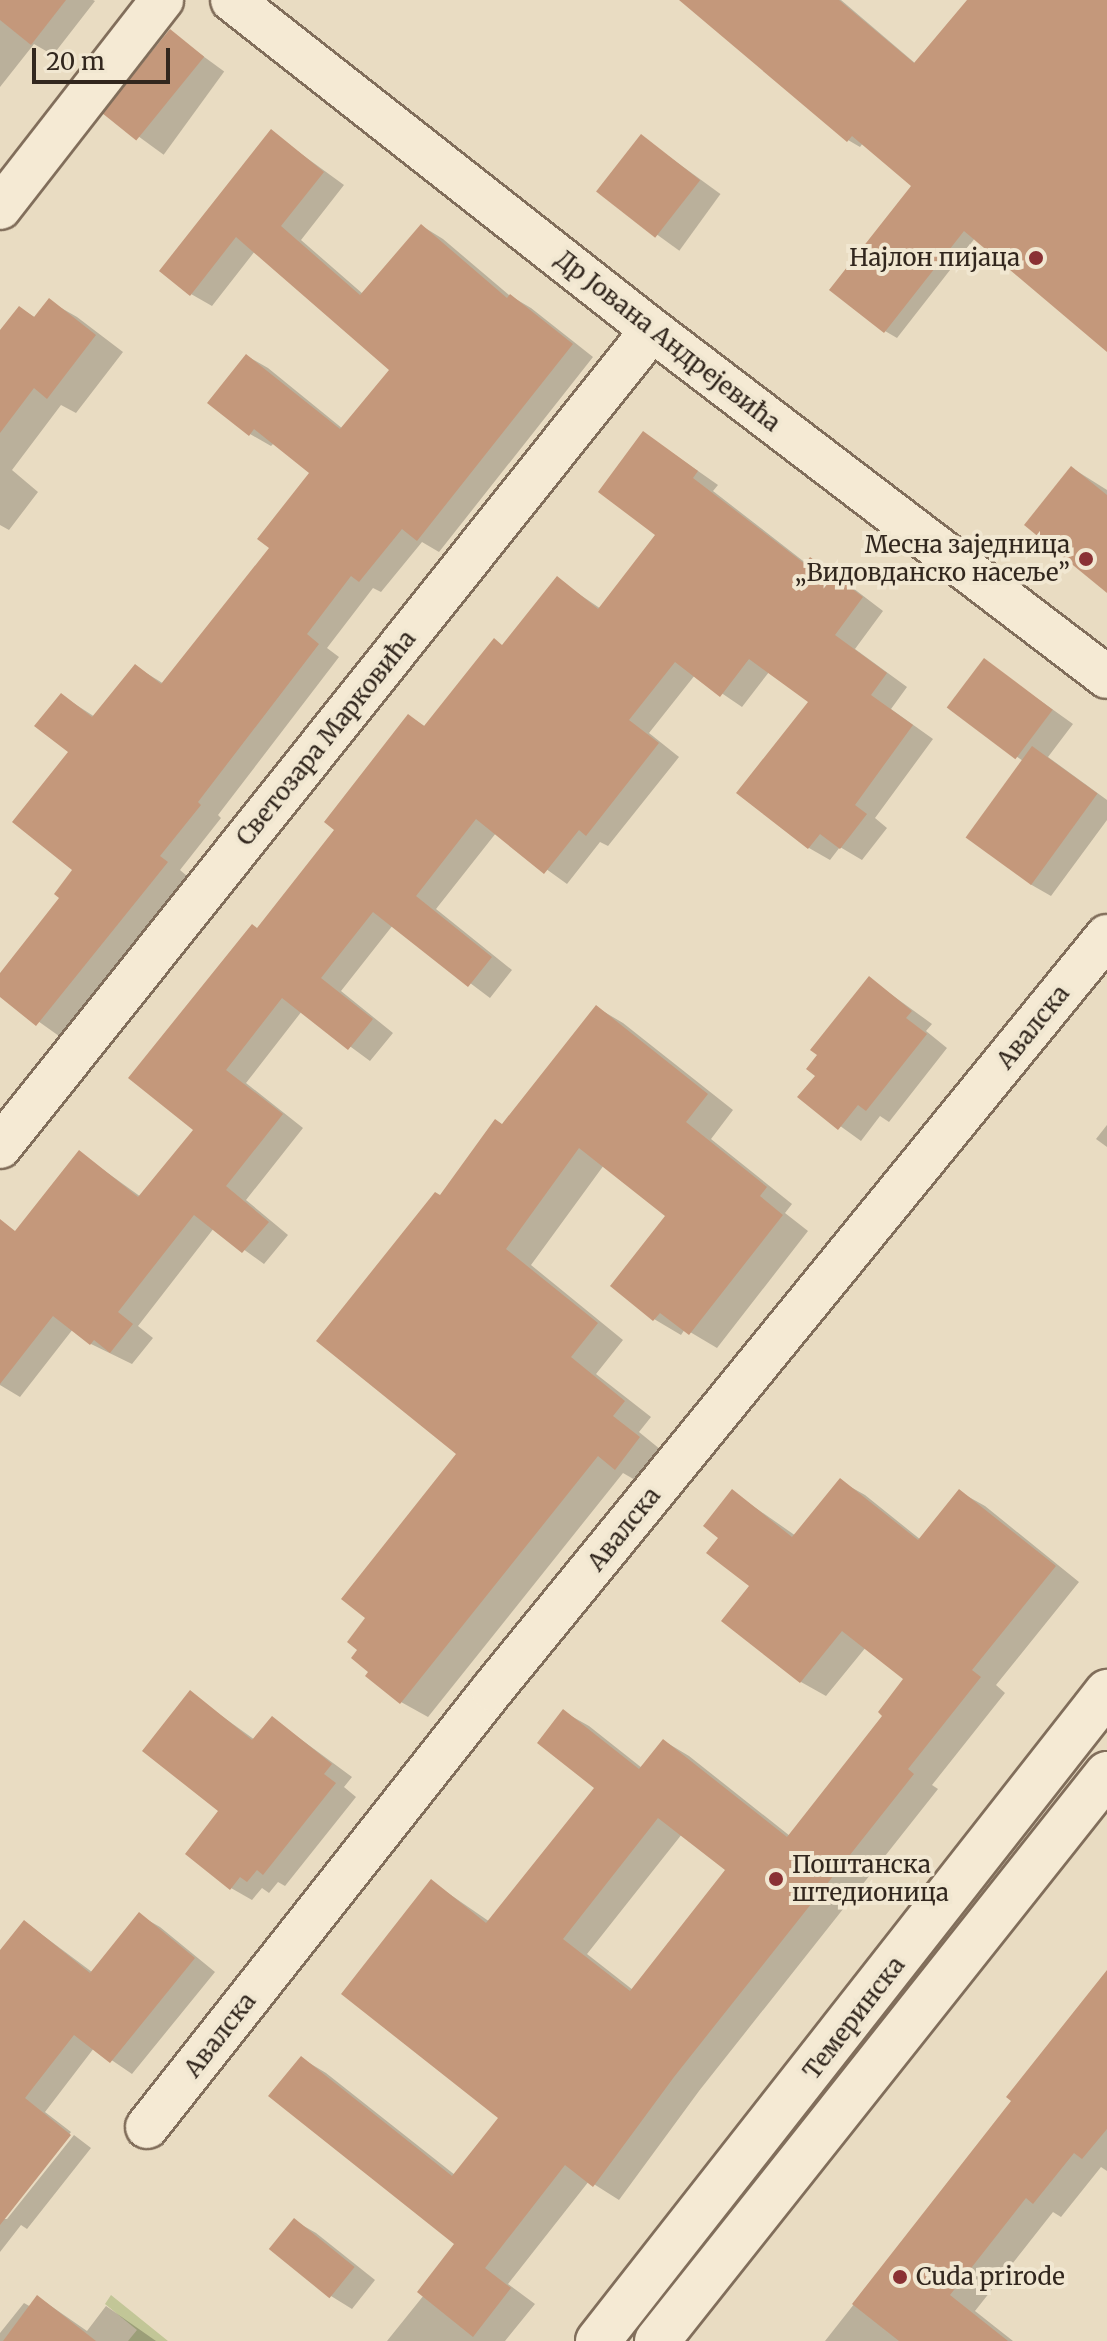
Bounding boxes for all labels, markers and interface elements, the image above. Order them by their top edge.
scale bar [36,32,174,82]
text: 20 m [46,46,105,77]
street label: Др Јована Андрејевића [550,244,786,438]
place label: Најлон пијаца [849,244,1020,272]
marker: Најлон пијаца [1027,249,1045,267]
place label: Месна заједница „Видовданско насеље” [795,531,1070,587]
marker: Месна заједница „Видовданско насеље” [1077,550,1095,568]
street label: Светозара Марковића [230,625,422,851]
street label: Авалска [991,979,1075,1075]
street label: Авалска [582,1481,666,1577]
place label: Поштанска штедионица [792,1851,949,1907]
marker: Поштанска штедионица [767,1870,785,1888]
street label: Темеринска [797,1951,911,2085]
street label: Авалска [178,1987,262,2083]
place label: Cuda prirode [916,2263,1065,2291]
marker: Cuda prirode [891,2268,909,2286]

